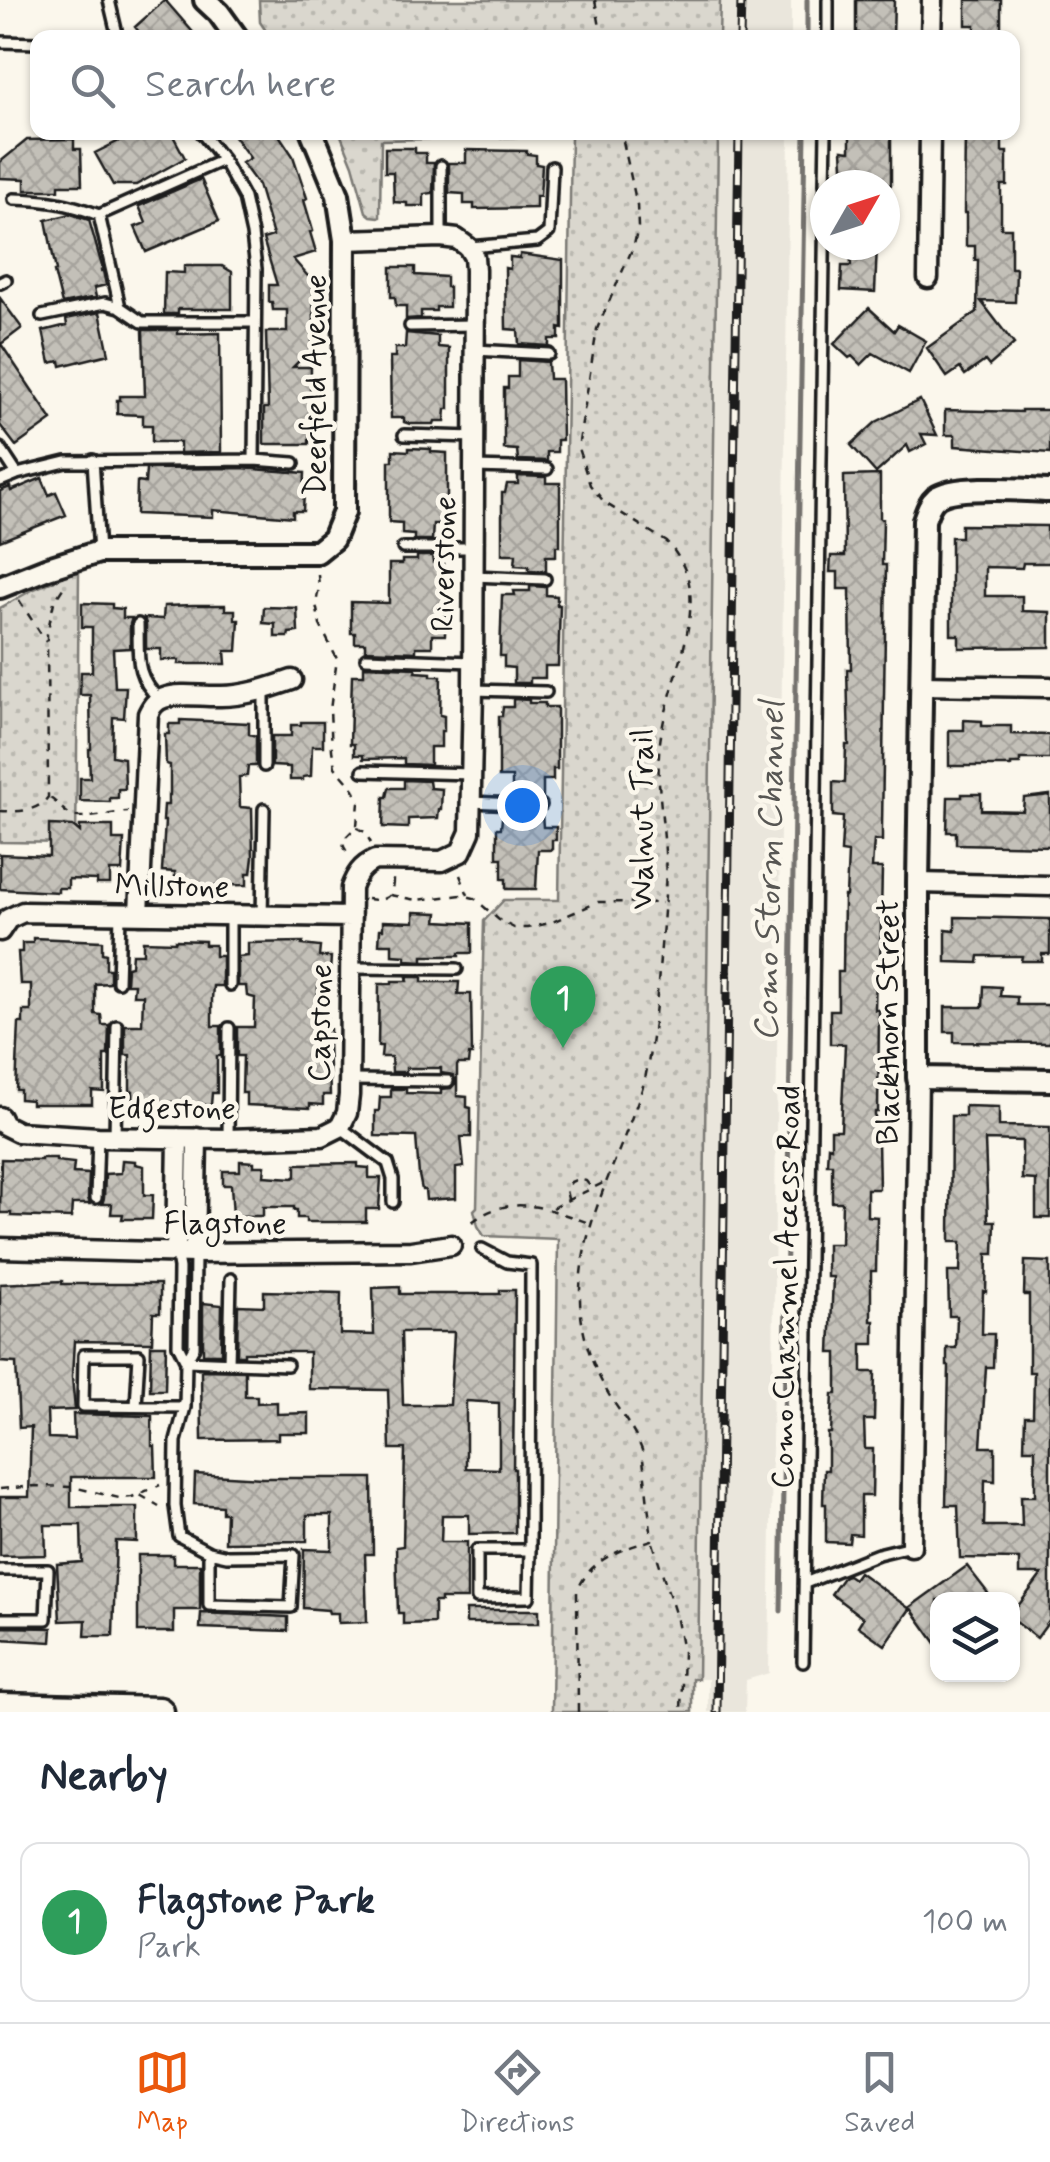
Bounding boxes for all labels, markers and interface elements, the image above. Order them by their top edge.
search box [30,30,1020,140]
icon: search [65,58,120,113]
text: Search here [145,61,336,110]
north arrow [810,170,900,260]
street label: Deerfield Avenue [295,274,337,496]
street label: Riverstone [423,496,467,633]
water label: Como Storm Channel [744,697,796,1042]
street label: Walnut Trail [622,728,664,910]
your location [497,780,548,831]
street label: Millstone [114,865,230,909]
street label: Blackthorn Street [868,899,910,1145]
street label: Capstone [299,963,343,1083]
pin: 1 [530,966,596,1048]
street label: Como Chammel Access Road [762,1085,812,1489]
street label: Edgestone [108,1088,236,1133]
street label: Flagstone [163,1203,287,1247]
map controls [930,1592,1020,1682]
button: layers [930,1592,1020,1682]
text: Nearby [40,1750,168,1805]
text: Flagstone Park [137,1877,375,1926]
text: 1 [67,1901,82,1943]
text: 100 m [922,1901,1008,1943]
text: Park [137,1926,201,1968]
tab: Map [135,2045,190,2142]
tab: Directions [460,2045,575,2142]
tab: Saved [844,2045,915,2142]

